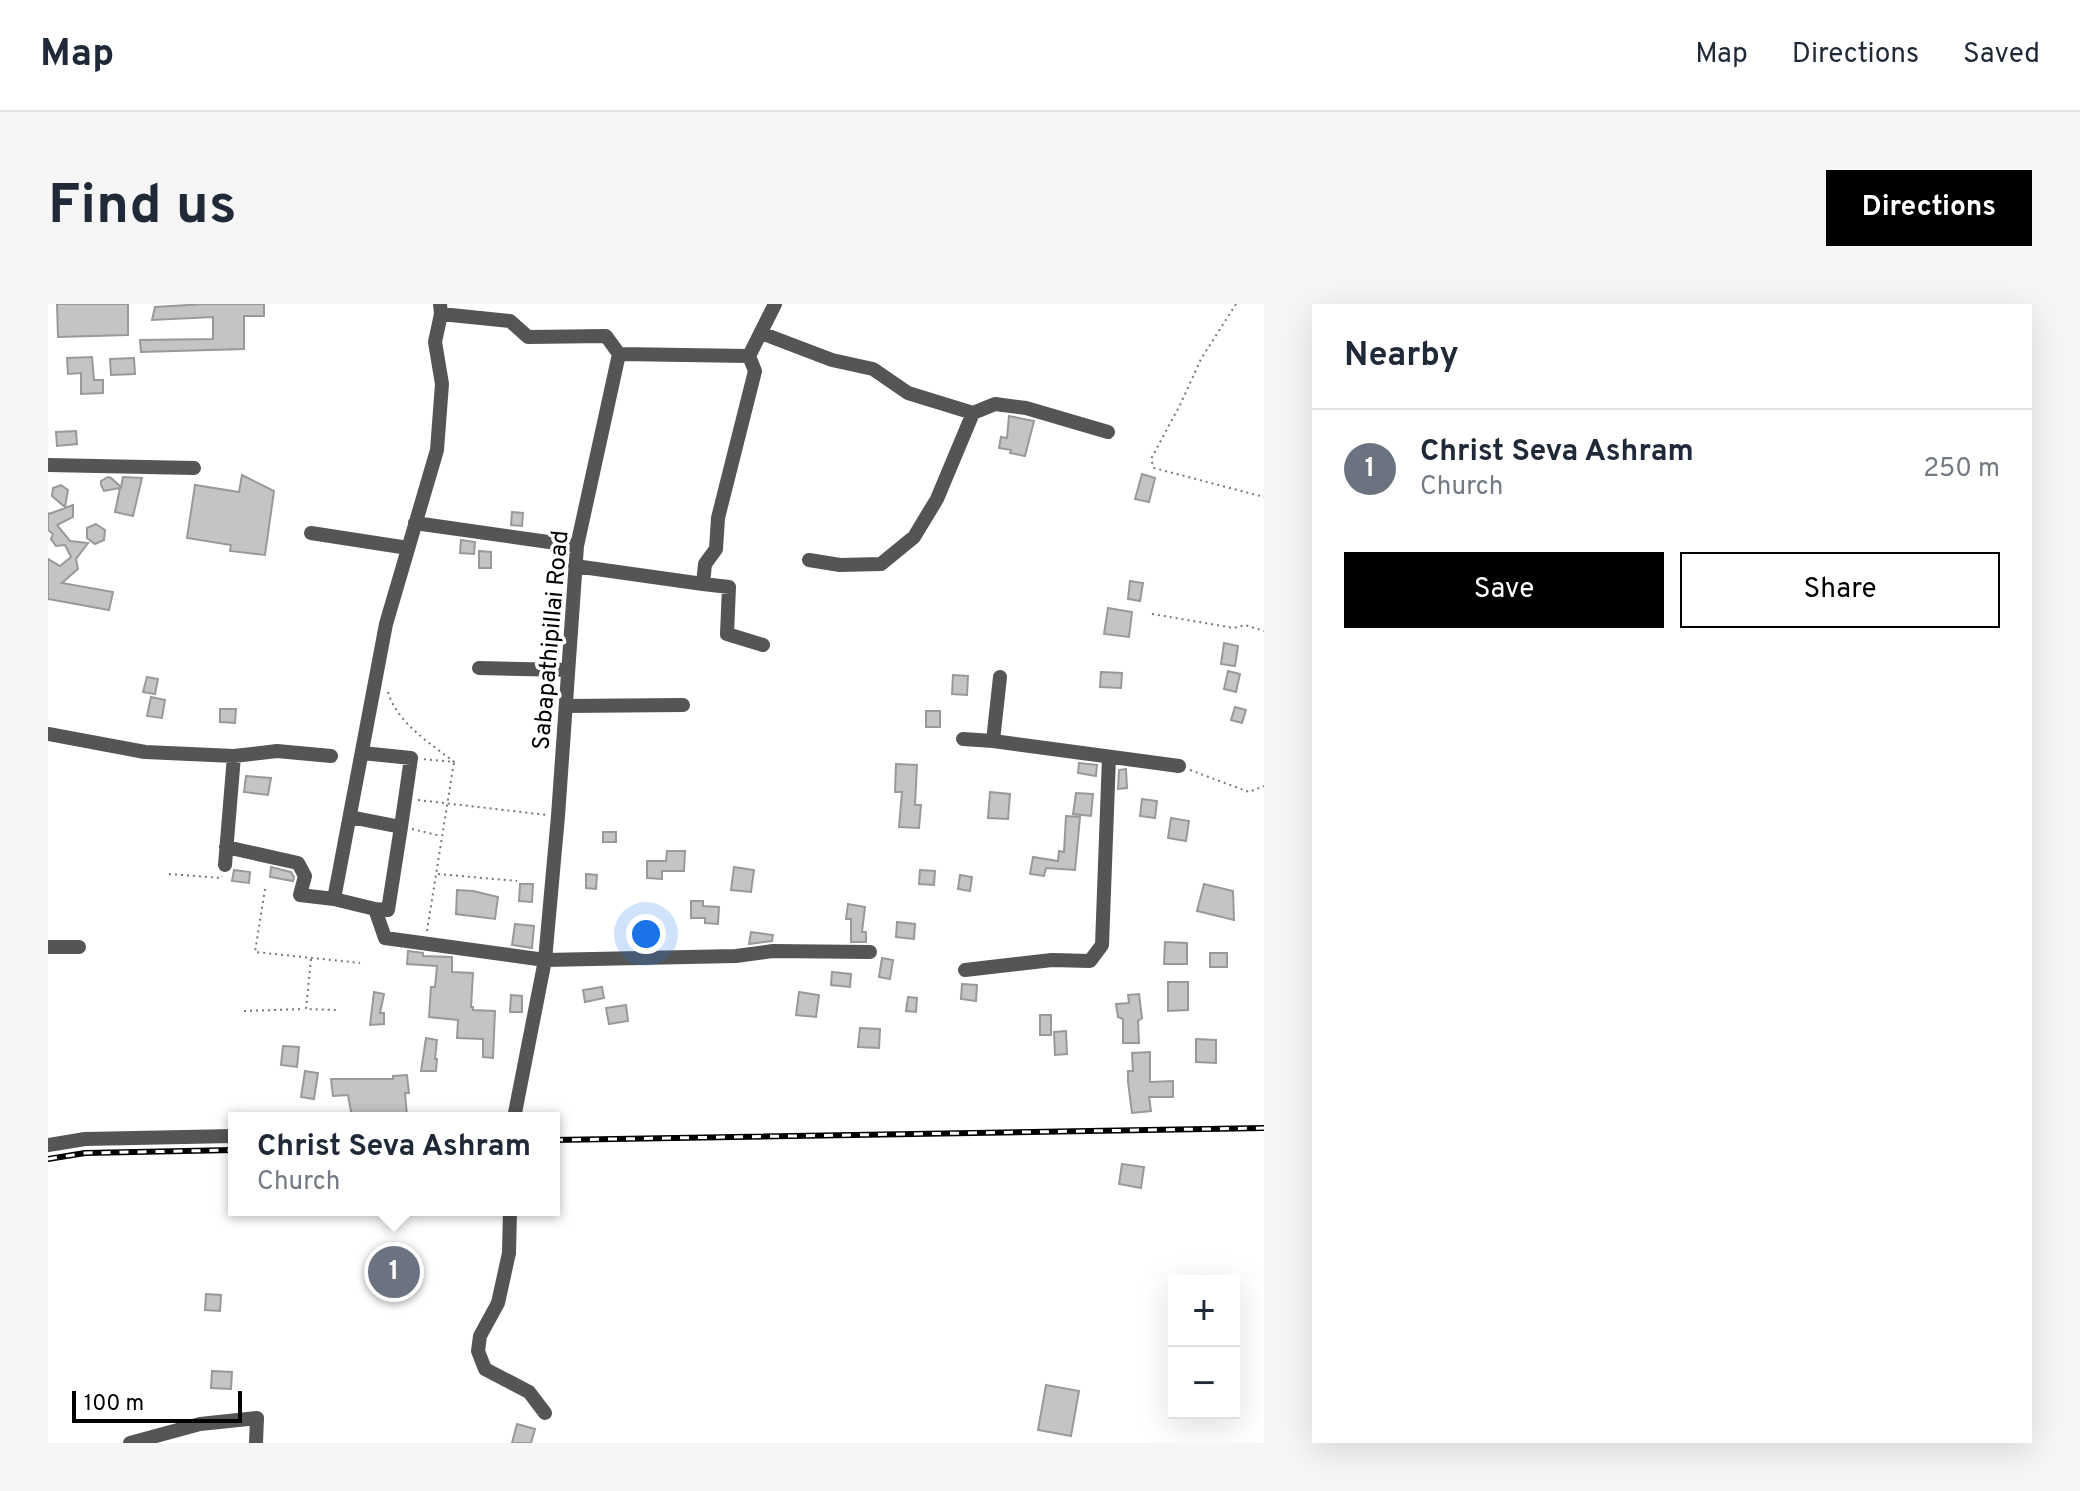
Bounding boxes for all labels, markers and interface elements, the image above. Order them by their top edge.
text: Map [40,31,114,80]
text: Map [1695,37,1748,73]
text: Directions [1792,37,1919,73]
text: Saved [1963,37,2040,73]
button: Directions [1826,170,2032,246]
text: Find us [48,173,237,243]
text: Nearby [1344,335,1459,378]
text: Christ Seva Ashram [1420,434,1694,471]
text: 1 [1365,453,1375,486]
text: 250 m [1923,453,2000,486]
text: Church [1420,471,1503,504]
street label: Sabapathipillai Road [527,529,577,751]
button: Save [1344,552,1664,628]
button: Share [1680,552,2000,628]
your location [626,914,666,954]
popup [228,1112,560,1216]
text: Christ Seva Ashram [257,1129,531,1166]
text: Church [257,1166,340,1199]
pin: 1 [368,1242,420,1302]
map controls [1168,1275,1240,1419]
button: + [1168,1275,1240,1347]
button: − [1168,1347,1240,1419]
scale bar [72,1387,242,1423]
text: 100 m [84,1391,144,1418]

